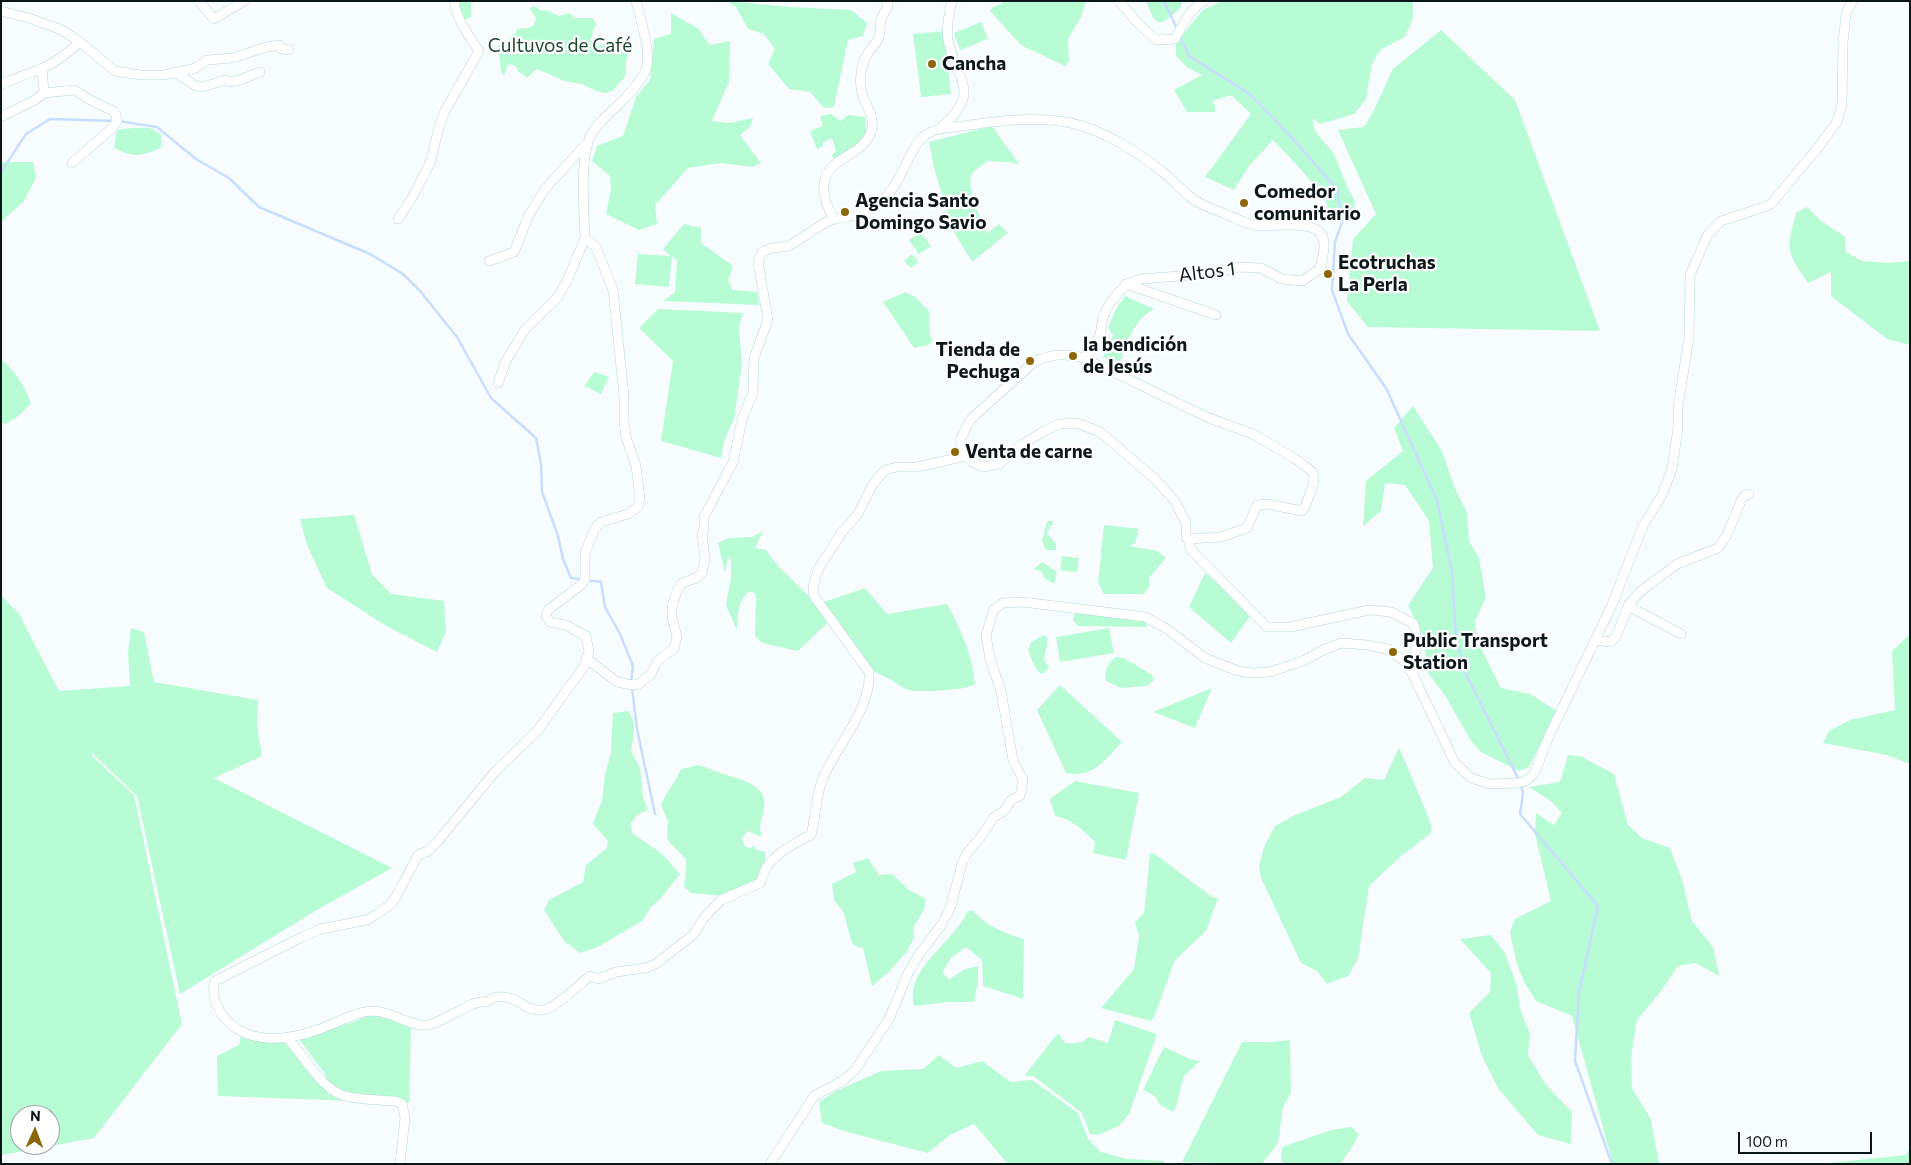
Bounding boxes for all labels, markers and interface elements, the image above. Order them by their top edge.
park label: Cultuvos de Café [488,35,632,57]
place label: Cancha [942,53,1006,75]
marker: Cancha [926,58,938,70]
place label: Comedor comunitario [1254,181,1361,225]
place label: Agencia Santo Domingo Savio [855,190,987,234]
marker: Comedor comunitario [1238,197,1250,209]
marker: Agencia Santo Domingo Savio [839,206,851,218]
place label: Ecotruchas La Perla [1338,252,1436,296]
street label: Altos 1 [1177,257,1237,287]
marker: Ecotruchas La Perla [1322,268,1334,280]
place label: la bendición de Jesús [1083,334,1187,378]
place label: Tienda de Pechuga [936,339,1020,383]
marker: la bendición de Jesús [1067,350,1079,362]
marker: Tienda de Pechuga [1024,355,1036,367]
place label: Venta de carne [965,441,1093,463]
marker: Venta de carne [949,446,961,458]
place label: Public Transport Station [1403,630,1548,674]
marker: Public Transport Station [1387,646,1399,658]
north arrow [10,1105,60,1155]
text: N [30,1107,41,1124]
scale bar [1741,1122,1875,1154]
text: 100 m [1746,1132,1788,1150]

